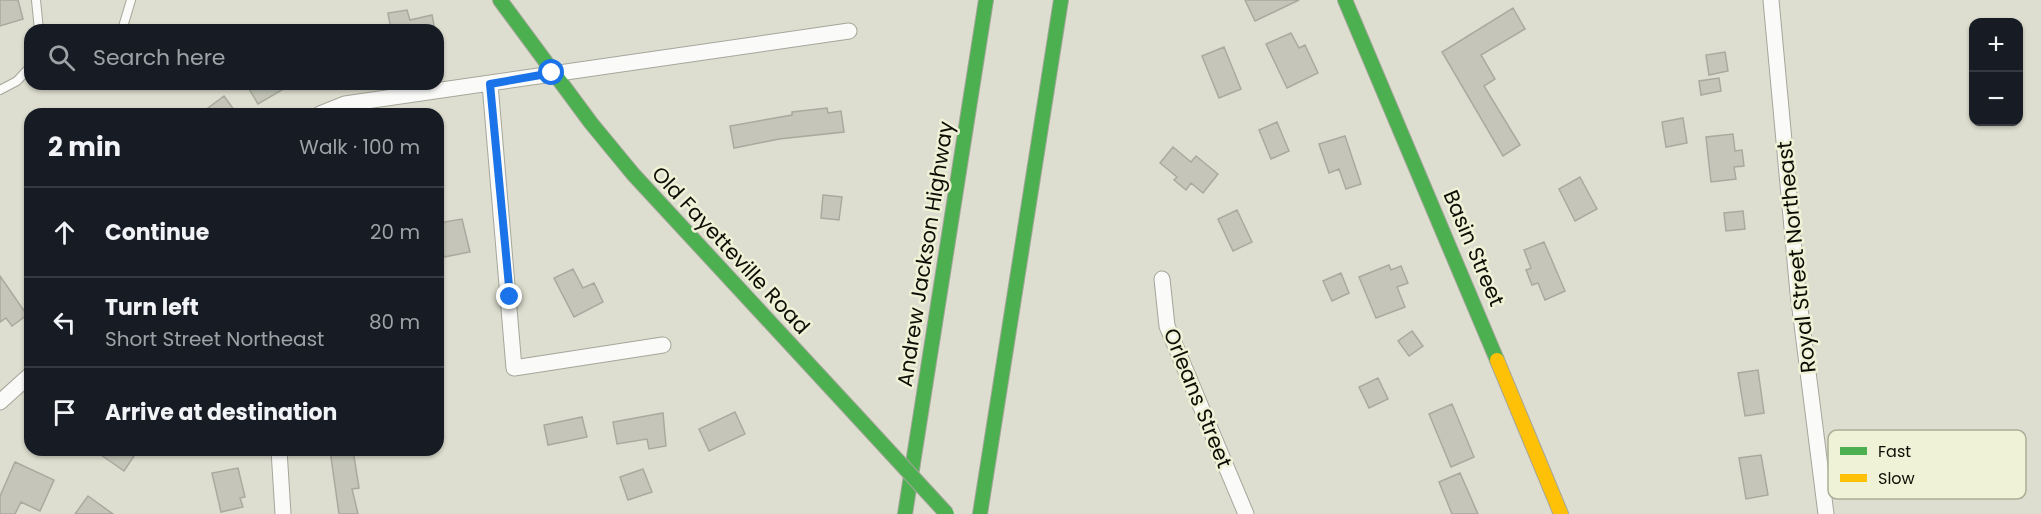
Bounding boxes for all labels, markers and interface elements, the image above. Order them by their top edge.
map controls [1969,18,2023,126]
button: + [1969,18,2023,72]
search box [24,24,444,90]
icon: search [45,41,78,74]
text: Search here [93,42,226,73]
route start [538,59,564,85]
button: − [1969,72,2023,126]
street label: Andrew Jackson Highway [890,119,960,389]
text: 2 min [48,129,121,165]
text: Walk · 100 m [299,133,420,161]
street label: Royal Street Northeast [1769,140,1823,374]
street label: Old Fayetteville Road [645,160,817,340]
street label: Basin Street [1436,185,1512,311]
icon: ahead [48,216,81,249]
text: Continue [105,217,209,248]
text: 20 m [370,218,420,246]
route end [496,283,522,309]
text: Turn left [105,292,199,323]
icon: left [48,306,81,339]
text: 80 m [369,308,420,336]
street label: Orleans Street [1157,324,1239,472]
text: Short Street Northeast [105,325,324,353]
icon: arrive [48,396,81,429]
text: Arrive at destination [105,397,337,428]
legend [1828,430,2026,499]
text: Fast [1878,440,1911,463]
text: Slow [1878,467,1915,490]

